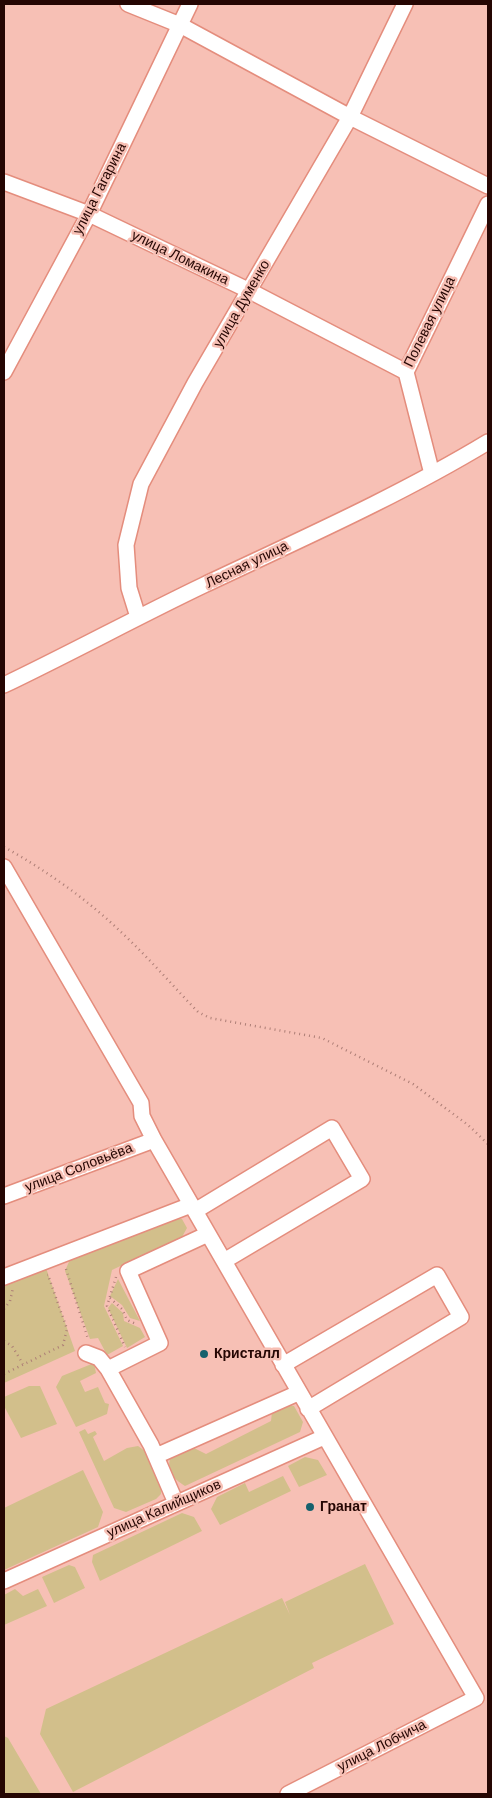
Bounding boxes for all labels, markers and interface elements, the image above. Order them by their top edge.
street label: улица Гагарина [70,140,130,238]
street label: улица Ломакина [129,227,231,289]
street label: улица Думенко [210,257,274,351]
street label: Полевая улица [401,274,459,370]
street label: Лесная улица [203,538,291,592]
street label: улица Соловьёва [23,1140,135,1196]
place label: Кристалл [214,1346,280,1362]
marker: Кристалл [198,1348,210,1360]
street label: улица Калийщиков [104,1476,224,1542]
place label: Гранат [320,1499,367,1515]
marker: Гранат [304,1501,316,1513]
street label: улица Лобчича [335,1716,429,1776]

